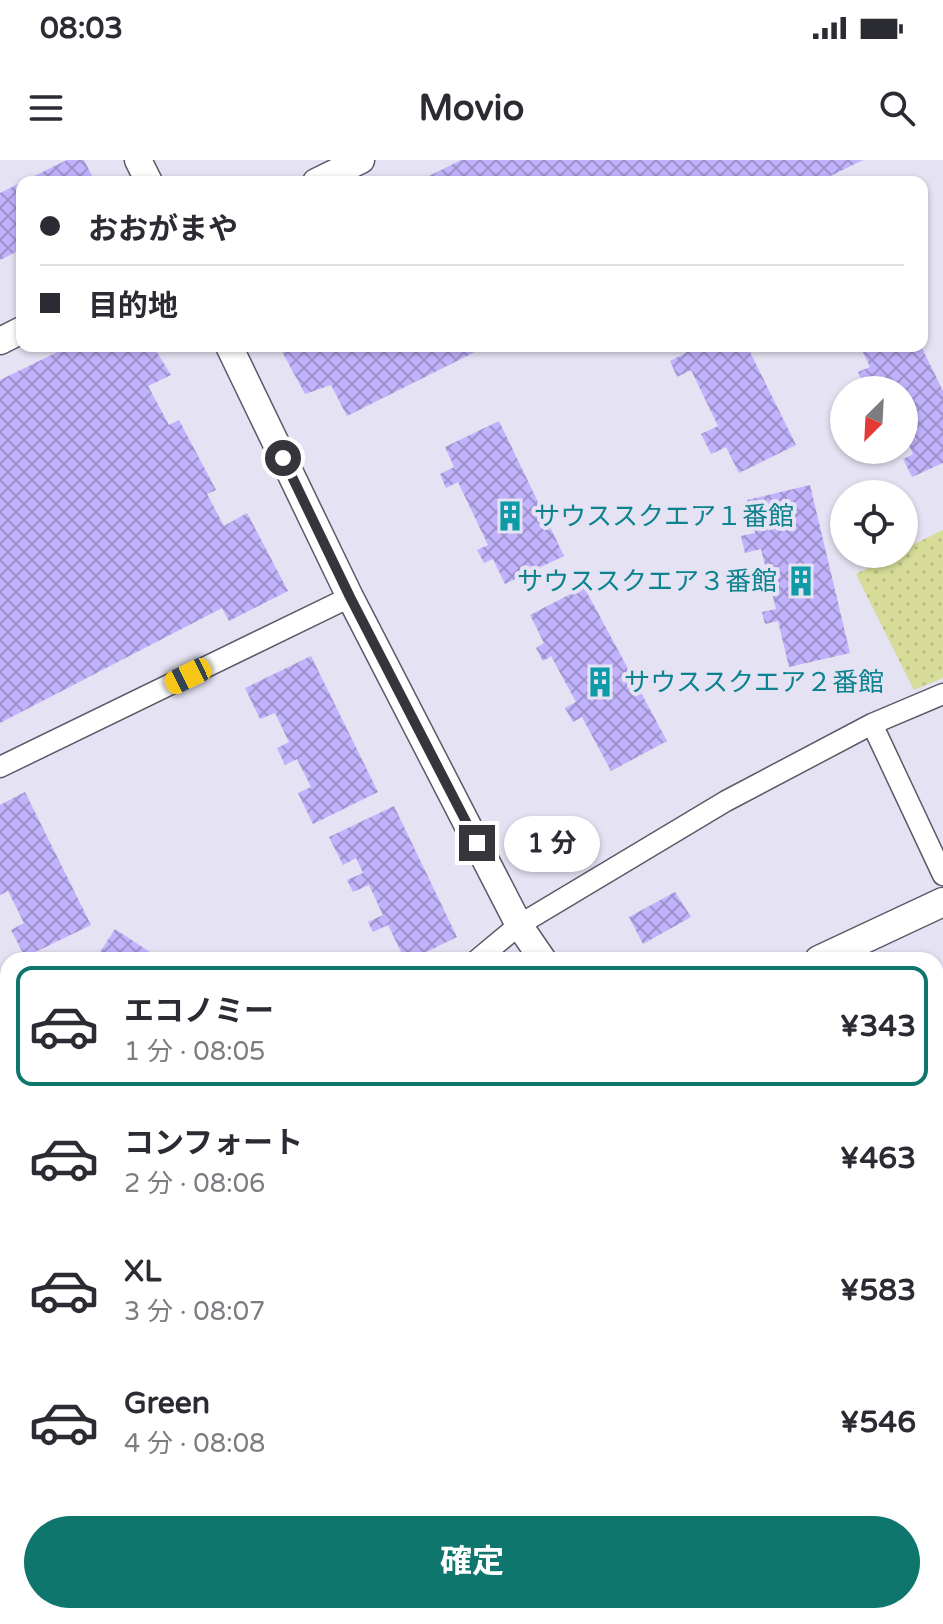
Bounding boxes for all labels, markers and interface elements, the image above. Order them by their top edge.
text: 08:03 [40,10,123,47]
icon: menu [24,86,68,130]
icon: search [875,86,919,130]
text: Movio [419,87,524,130]
text: おおがまや [88,211,238,248]
text: 目的地 [88,288,178,325]
north arrow [830,376,918,464]
map controls [830,376,918,568]
route start [265,440,301,476]
button: locate [830,480,918,568]
building icon: サウススクエア１番館 [493,499,527,533]
place label: サウススクエア１番館 [534,501,794,532]
building icon: サウススクエア３番館 [784,564,818,598]
place label: サウススクエア３番館 [517,566,777,597]
car [161,655,215,697]
building icon: サウススクエア２番館 [583,665,617,699]
place label: サウススクエア２番館 [624,667,884,698]
callout: 1 分 [505,815,601,871]
route end [459,825,495,861]
text: 1 分 [527,828,577,859]
icon: car [28,990,100,1062]
text: エコノミー [124,993,274,1030]
text: ¥343 [840,1008,916,1045]
text: 1 分 · 08:05 [124,1036,265,1067]
icon: car [28,1122,100,1194]
text: コンフォート [124,1125,303,1162]
text: ¥463 [840,1140,916,1177]
text: 2 分 · 08:06 [124,1168,265,1199]
text: XL [124,1253,161,1290]
icon: car [28,1254,100,1326]
text: ¥583 [840,1272,916,1309]
text: 3 分 · 08:07 [124,1296,265,1327]
text: Green [124,1385,210,1422]
icon: car [28,1386,100,1458]
text: ¥546 [840,1404,916,1441]
text: 4 分 · 08:08 [124,1428,265,1459]
button: 確定 [24,1516,920,1608]

